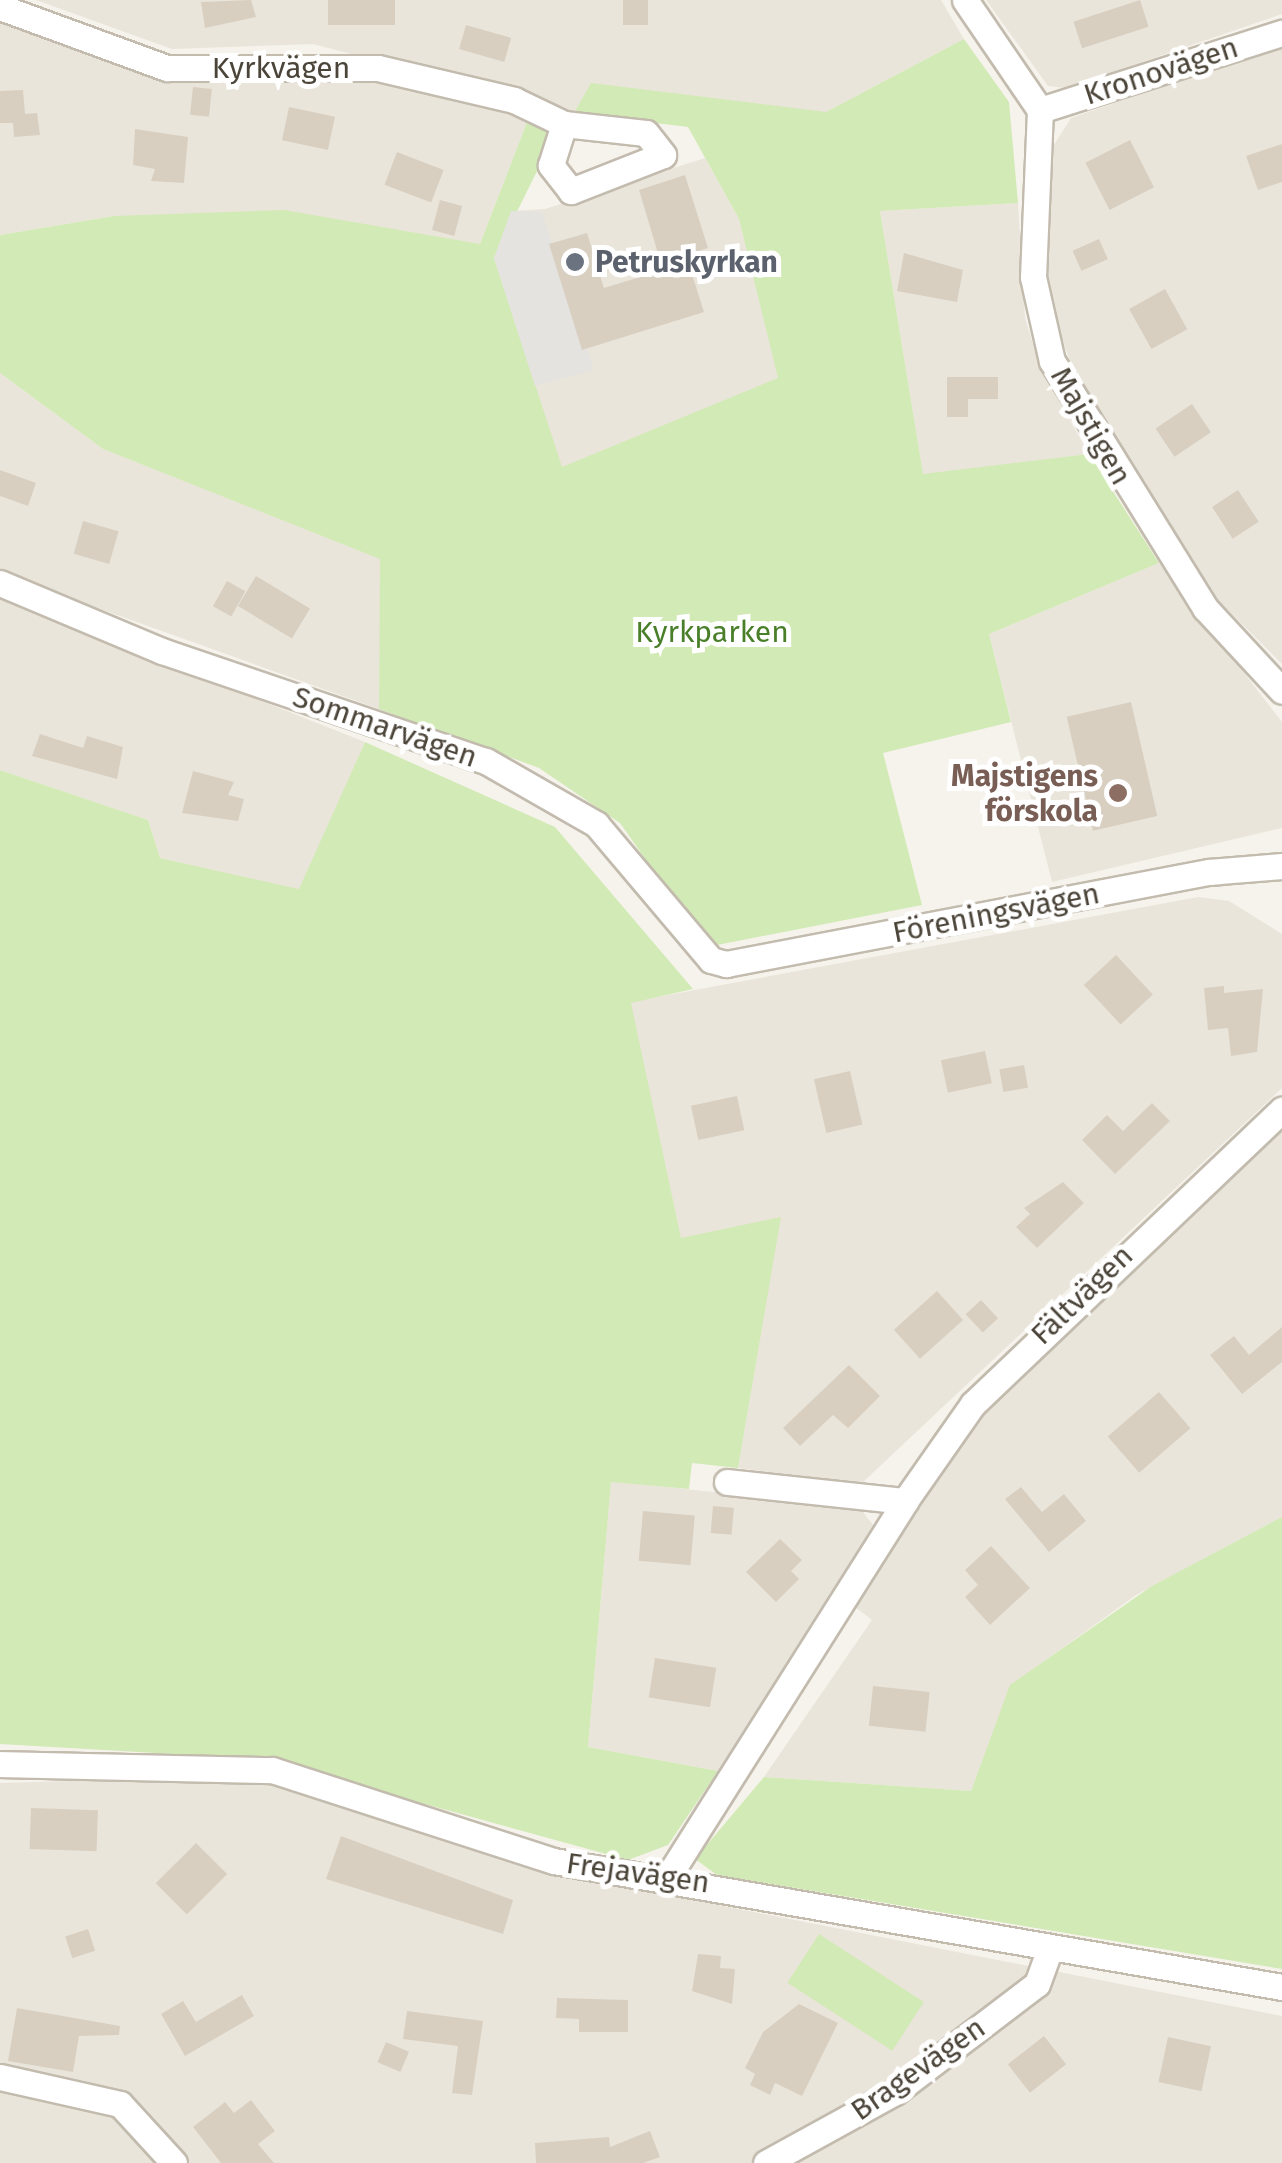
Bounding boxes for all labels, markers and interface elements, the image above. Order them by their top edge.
street label: Kronovägen [1079,29,1243,113]
street label: Kyrkvägen [212,50,350,86]
place label: Petruskyrkan [595,244,778,280]
marker: Petruskyrkan [564,251,586,273]
street label: Majstigen [1043,361,1139,491]
park label: Kyrkparken [635,614,789,650]
street label: Sommarvägen [288,679,482,775]
place label: Majstigens förskola [951,758,1098,828]
marker: Majstigens förskola [1107,782,1129,804]
street label: Föreningsvägen [889,875,1103,951]
street label: Fältvägen [1024,1238,1140,1352]
street label: Frejavägen [564,1845,712,1901]
street label: Bragevägen [844,2010,992,2128]

